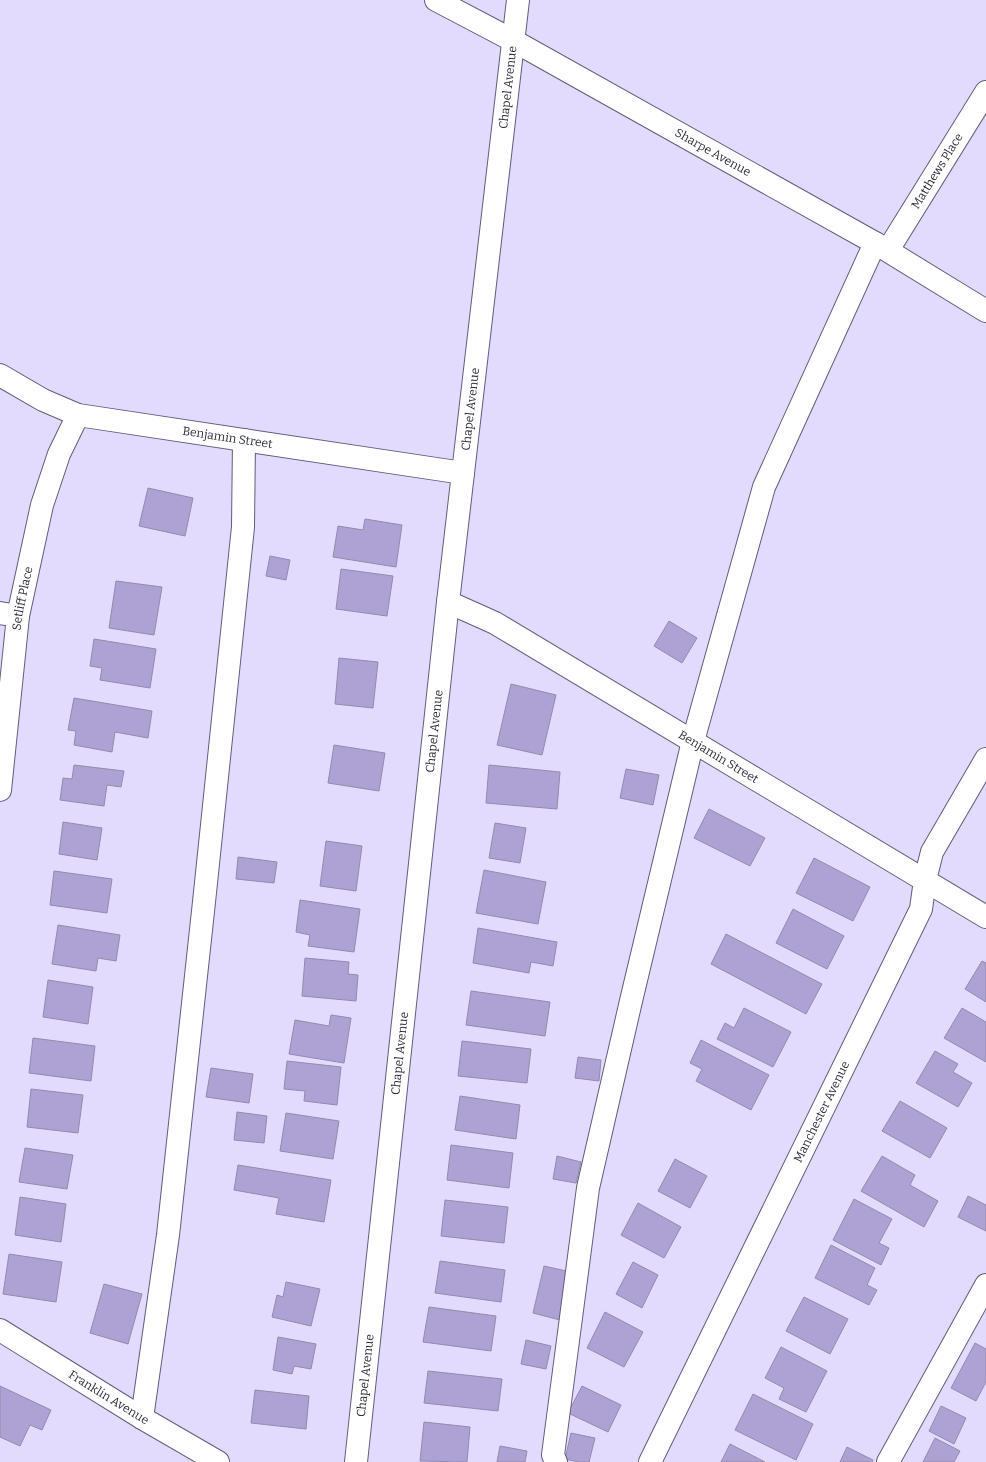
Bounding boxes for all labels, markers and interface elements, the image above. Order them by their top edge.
street label: Chapel Avenue [496,45,520,130]
street label: Sharpe Avenue [672,125,753,179]
street label: Matthews Place [908,131,966,211]
street label: Chapel Avenue [459,367,482,451]
street label: Benjamin Street [182,424,274,451]
street label: Setliff Place [10,565,36,631]
street label: Chapel Avenue [423,689,446,773]
street label: Benjamin Street [676,728,762,786]
street label: Chapel Avenue [388,1011,411,1096]
street label: Manchester Avenue [791,1059,852,1165]
street label: Chapel Avenue [354,1333,377,1418]
street label: Franklin Avenue [66,1367,151,1427]

